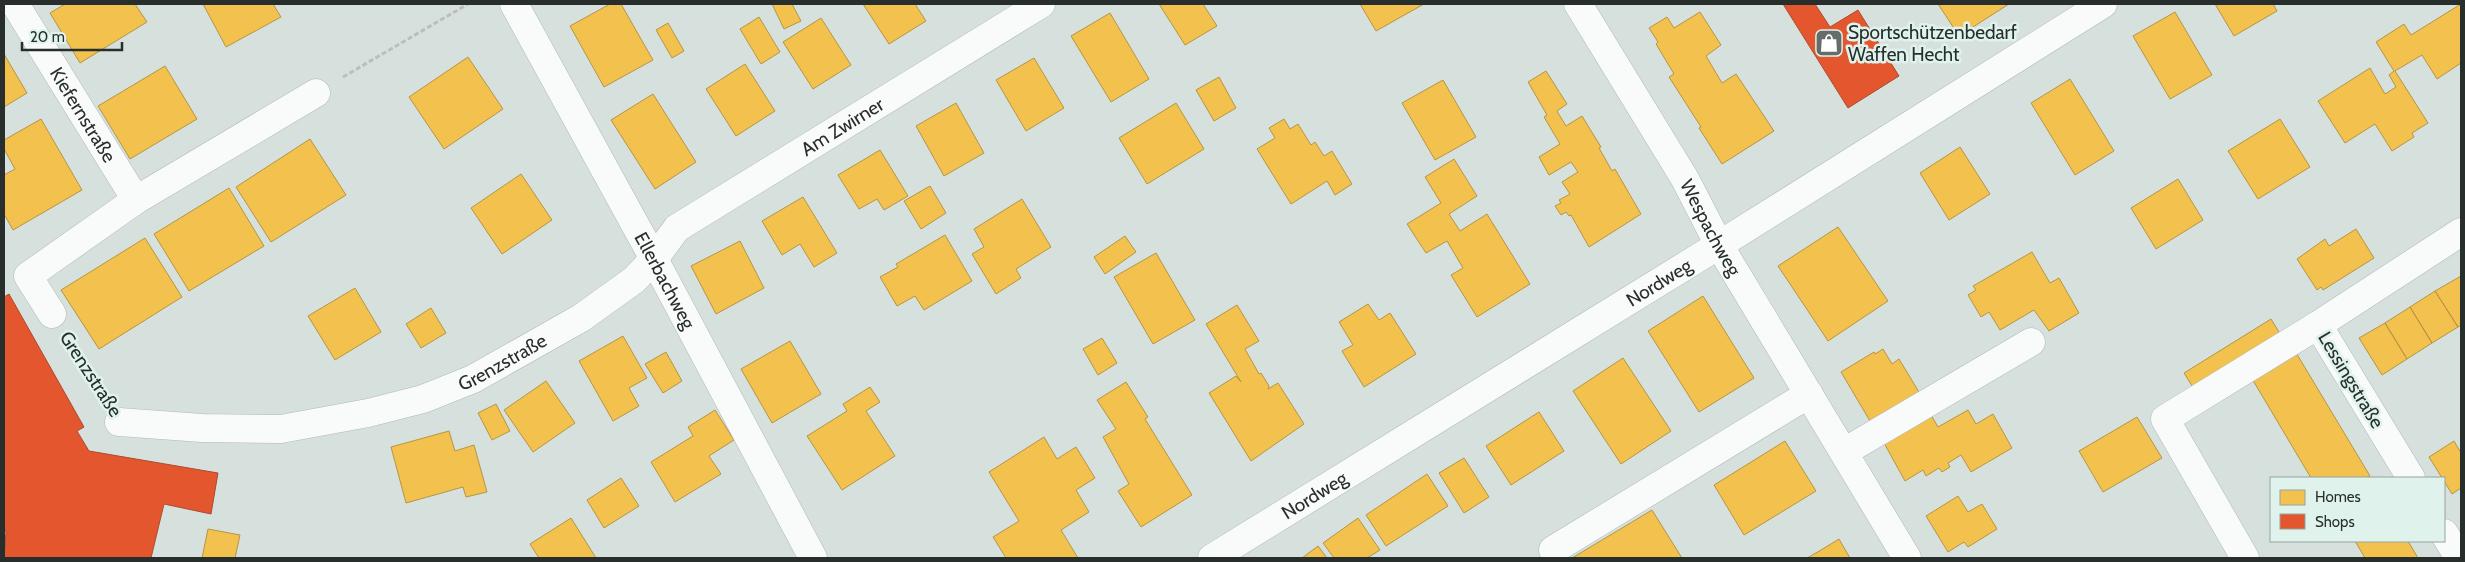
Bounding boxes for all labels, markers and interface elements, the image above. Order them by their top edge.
scale bar [22,20,122,52]
place label: Sportschützenbedarf Waffen Hecht [1848,21,2018,66]
text: 20 m [30,28,65,46]
shop icon: Sportschützenbedarf Waffen Hecht [1814,28,1844,58]
street label: Kiefernstraße [45,63,121,167]
street label: Am Zwirner [796,92,888,161]
street label: Wespachweg [1676,175,1747,280]
street label: Ellerbachweg [630,228,701,333]
street label: Nordweg [1622,253,1696,311]
street label: Grenzstraße [55,327,127,421]
street label: Lessingstraße [2313,327,2389,433]
street label: Grenzstraße [455,328,551,395]
street label: Nordweg [1277,466,1352,524]
legend [2270,477,2445,542]
text: Homes [2315,488,2361,506]
text: Shops [2315,513,2355,531]

